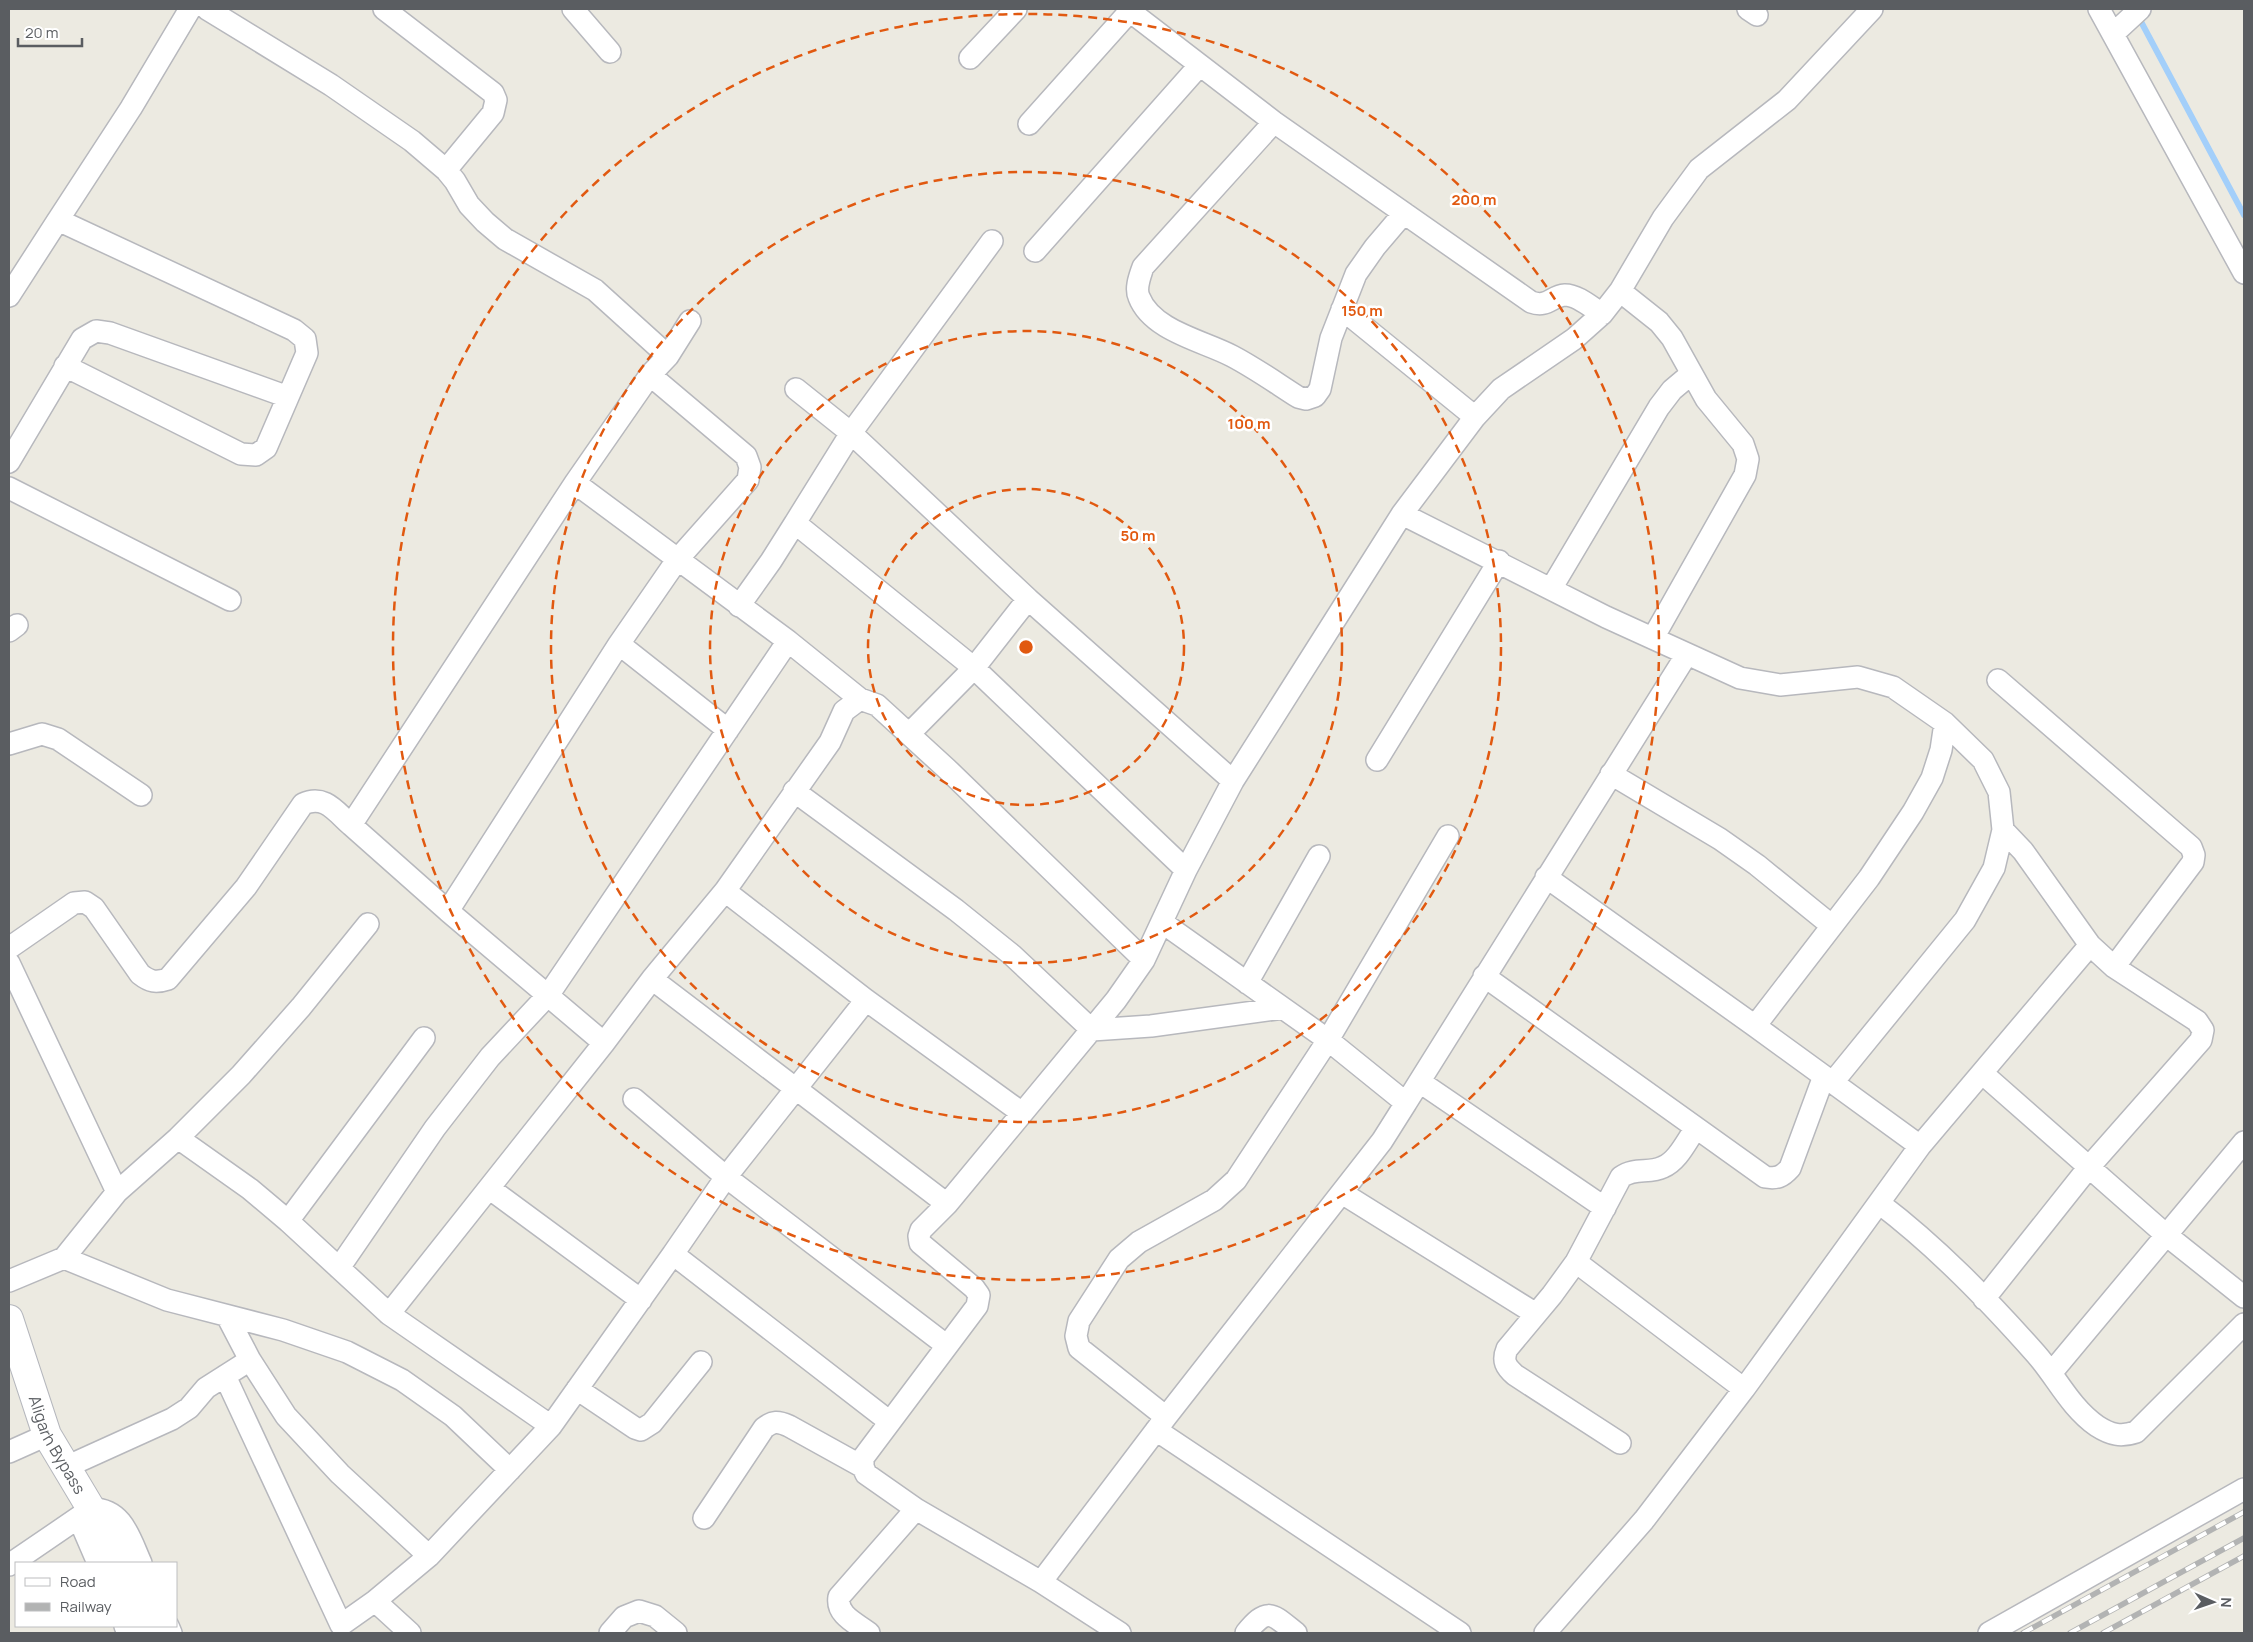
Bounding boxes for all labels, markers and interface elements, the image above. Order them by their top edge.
scale bar [18,15,81,47]
text: 20 m [25,22,58,43]
text: 200 m [1451,189,1497,210]
text: 150 m [1341,300,1383,321]
text: 100 m [1228,413,1270,434]
text: 50 m [1120,525,1156,546]
centre of rings [1017,638,1035,656]
street label: Aligarh Bypass [24,1393,91,1498]
legend [15,1562,178,1627]
text: Road [60,1571,96,1592]
north arrow [2188,1577,2238,1627]
text: Railway [60,1596,112,1617]
text: N [2217,1597,2236,1608]

